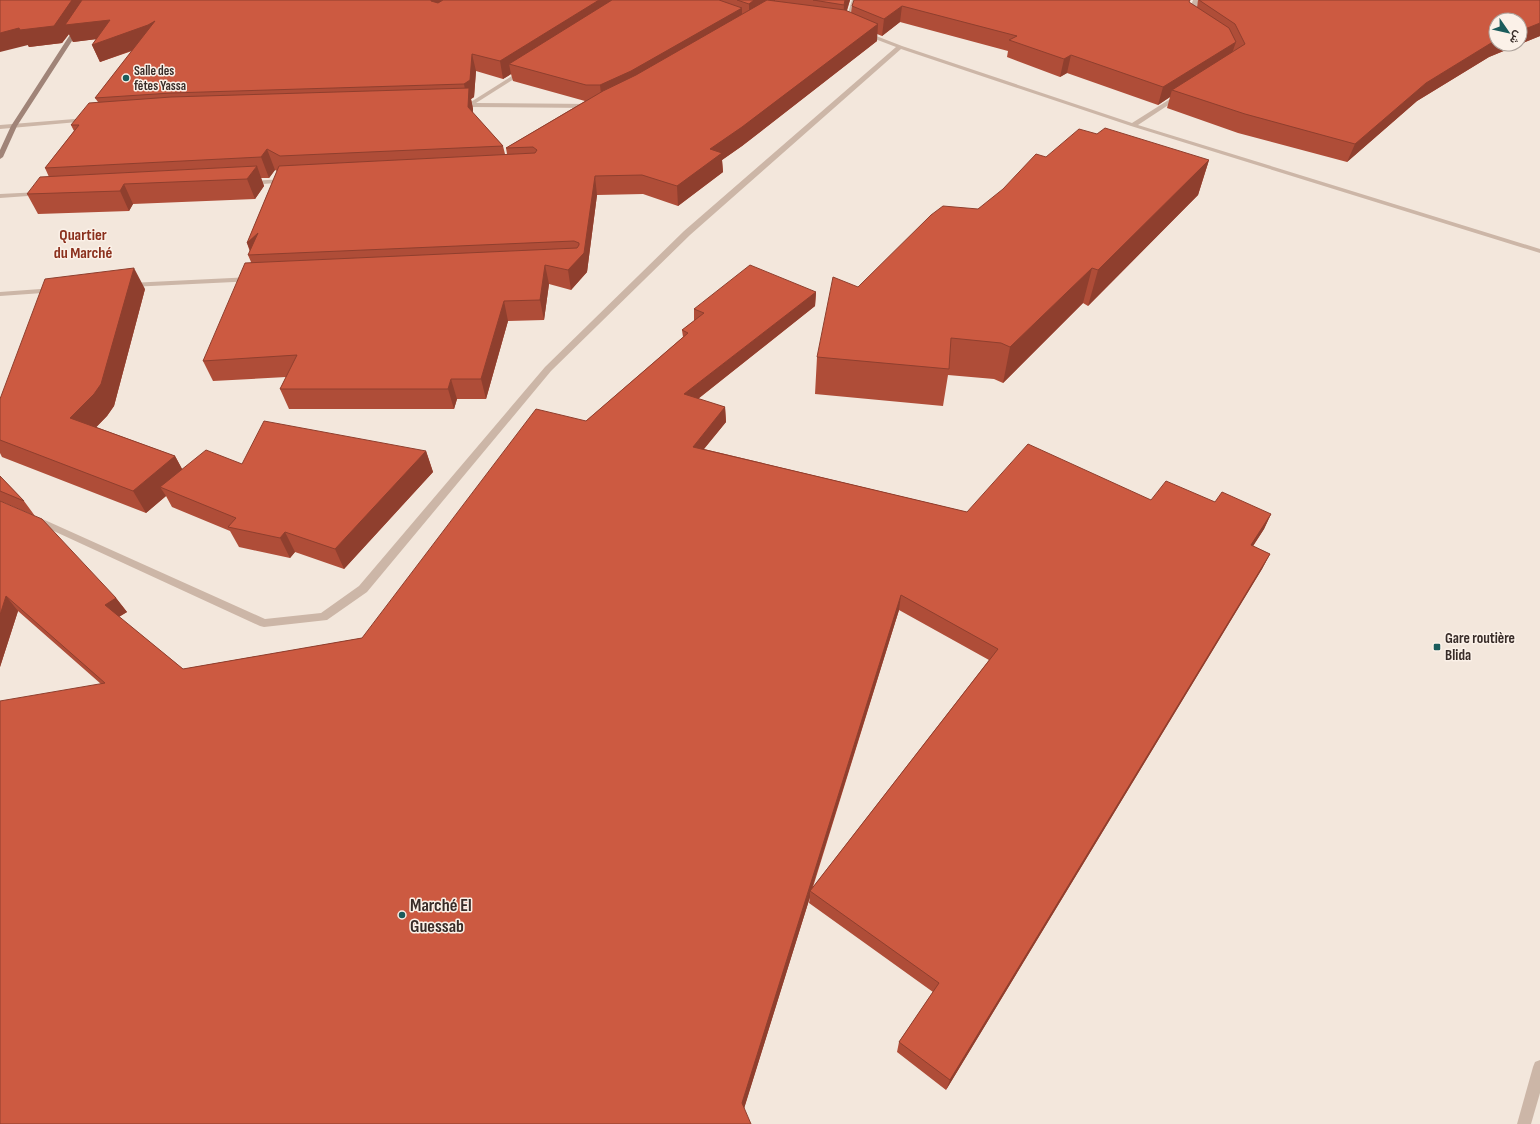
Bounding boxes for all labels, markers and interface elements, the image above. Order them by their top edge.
north arrow [1488,12,1528,52]
text: ش [1507,28,1525,46]
place label: Salle des fêtes Yassa [134,63,186,94]
marker: Salle des fêtes Yassa [121,73,131,83]
district label: Quartier du Marché [54,226,112,263]
place label: Gare routière Blida [1445,629,1515,665]
marker: Gare routière Blida [1432,642,1442,652]
place label: Marché El Guessab [410,895,472,937]
marker: Marché El Guessab [397,910,407,920]

